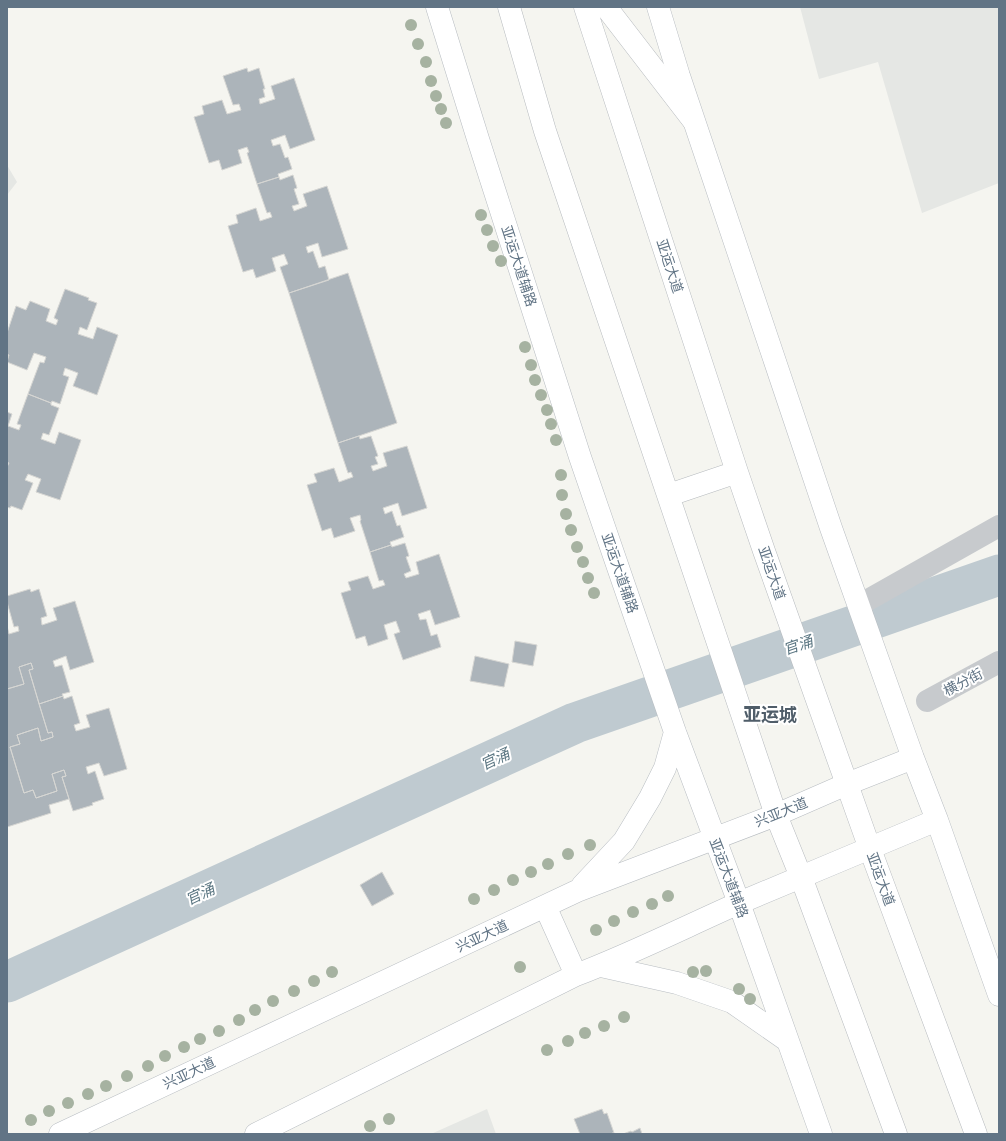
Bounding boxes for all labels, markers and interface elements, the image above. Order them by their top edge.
street label: 亚运大道辅路 [497,223,541,309]
street label: 亚运大道 [653,237,687,295]
street label: 亚运大道辅路 [598,530,642,616]
street label: 亚运大道 [754,544,790,602]
water label: 官涌 [781,630,817,659]
street label: 横分街 [940,664,986,700]
district label: 亚运城 [743,703,797,726]
water label: 官涌 [477,743,514,774]
street label: 兴亚大道 [752,793,810,831]
street label: 亚运大道辅路 [706,836,752,920]
street label: 亚运大道 [863,850,899,908]
water label: 官涌 [182,878,219,909]
street label: 兴亚大道 [453,916,511,956]
street label: 兴亚大道 [160,1053,218,1093]

